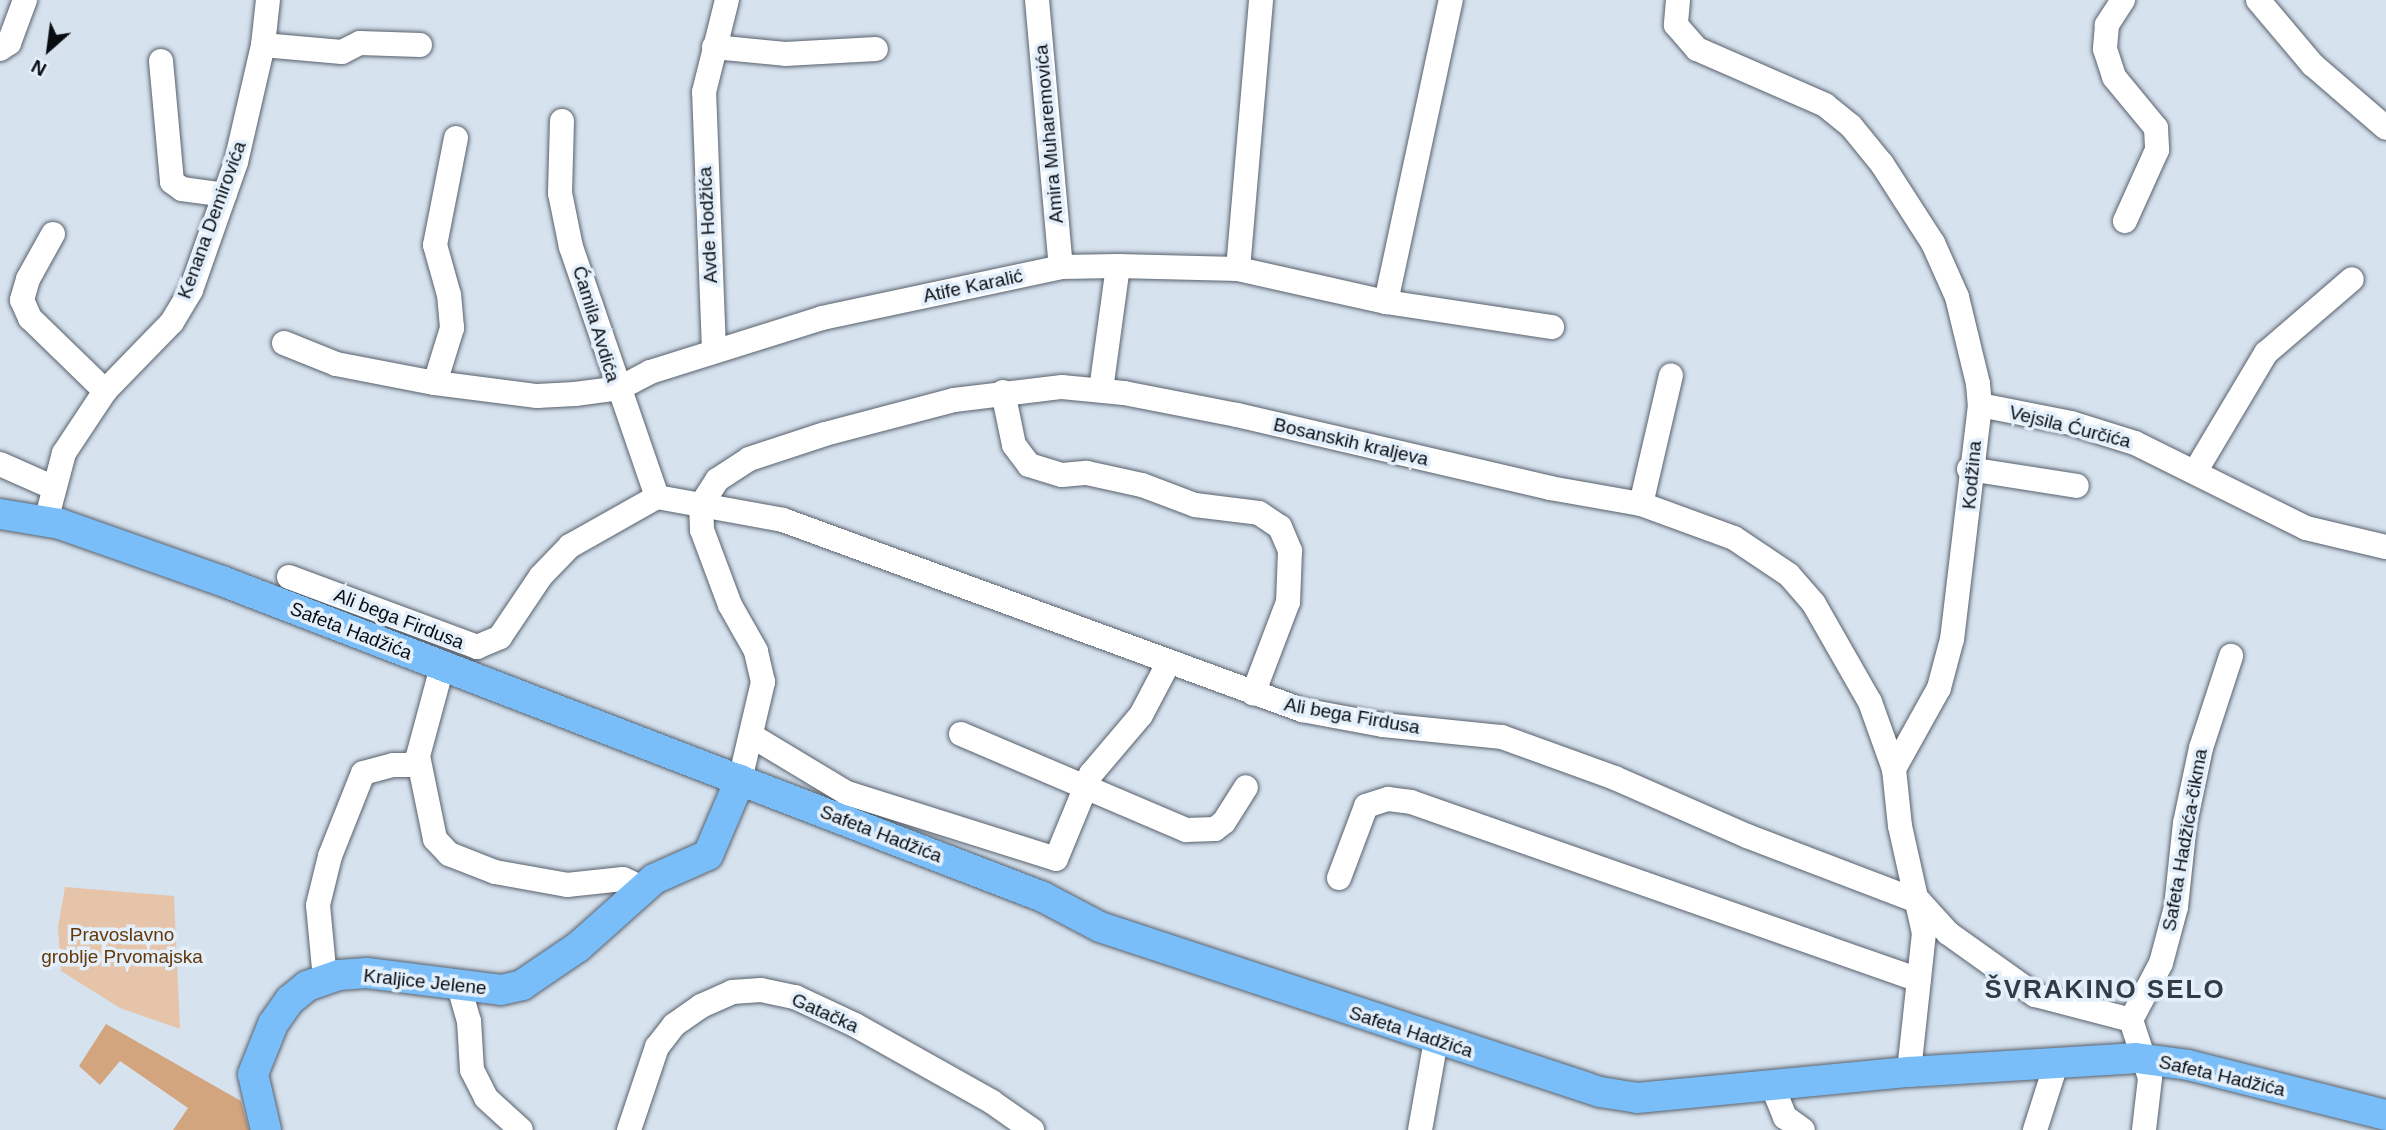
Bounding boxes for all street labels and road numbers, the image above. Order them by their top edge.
street label: Amira Muharemovića [1030,44,1068,224]
street label: Kenana Demirovića [173,138,251,302]
street label: Avde Hodžića [694,166,722,284]
street label: Ćamila Avdića [567,263,625,385]
street label: Atife Karalić [921,264,1025,308]
street label: Vejsila Ćurčića [2007,401,2133,453]
street label: Bosanskih kraljeva [1271,413,1431,471]
street label: Kodžina [1958,440,1986,510]
street label: Ali bega Firdusa [331,584,467,654]
street label: Safeta Hadžića [287,597,415,665]
street label: Ali bega Firdusa [1282,693,1422,739]
street label: Safeta Hadžića-čikma [2158,747,2212,933]
street label: Safeta Hadžića [817,800,945,868]
street label: Kraljice Jelene [362,964,488,1000]
street label: Gatačka [788,988,862,1038]
street label: Safeta Hadžića [1346,1001,1476,1063]
street label: Safeta Hadžića [2157,1050,2287,1102]

